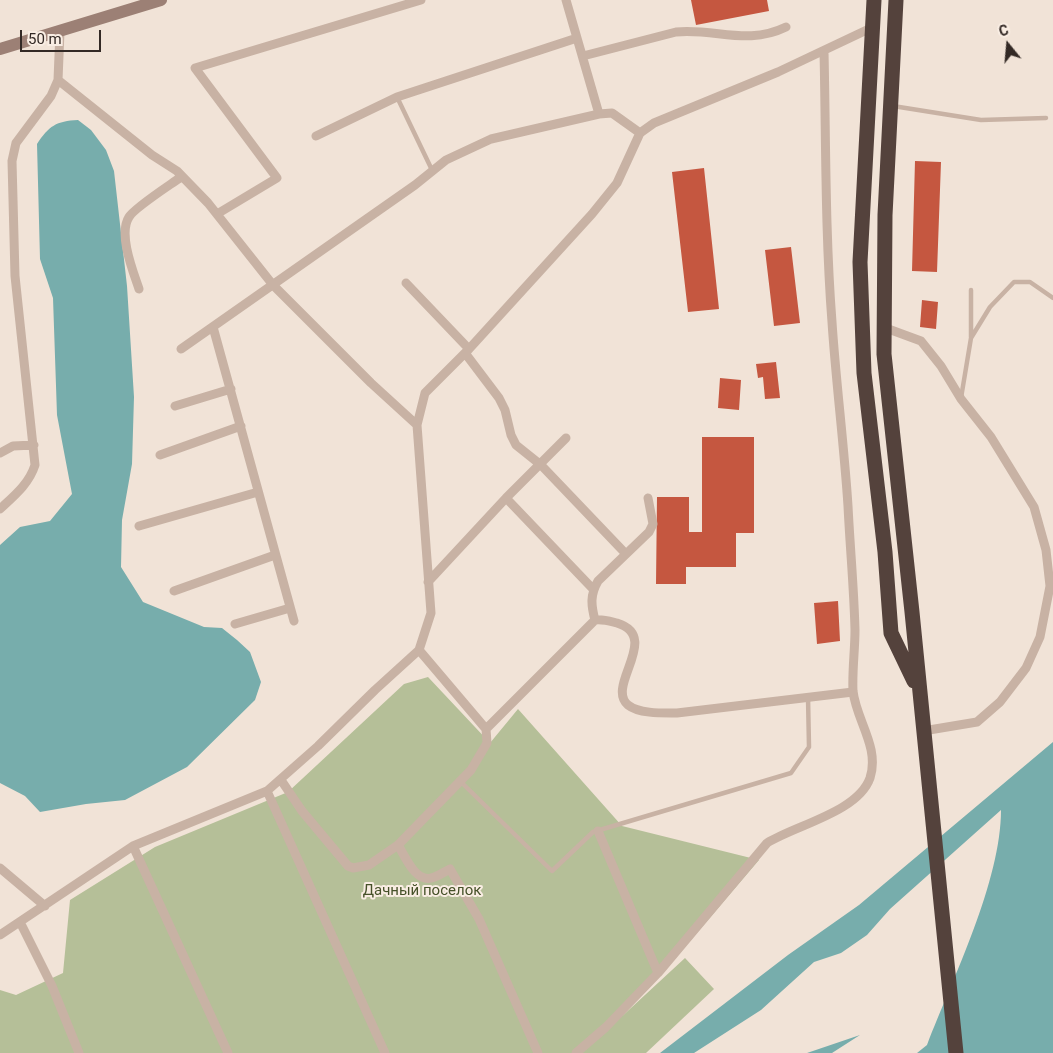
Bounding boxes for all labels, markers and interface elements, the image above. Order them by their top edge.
scale bar [22,20,104,52]
north arrow [983,20,1033,70]
text: С [997,22,1010,40]
text: 50 m [28,30,62,48]
park label: Дачный поселок [363,882,481,900]

